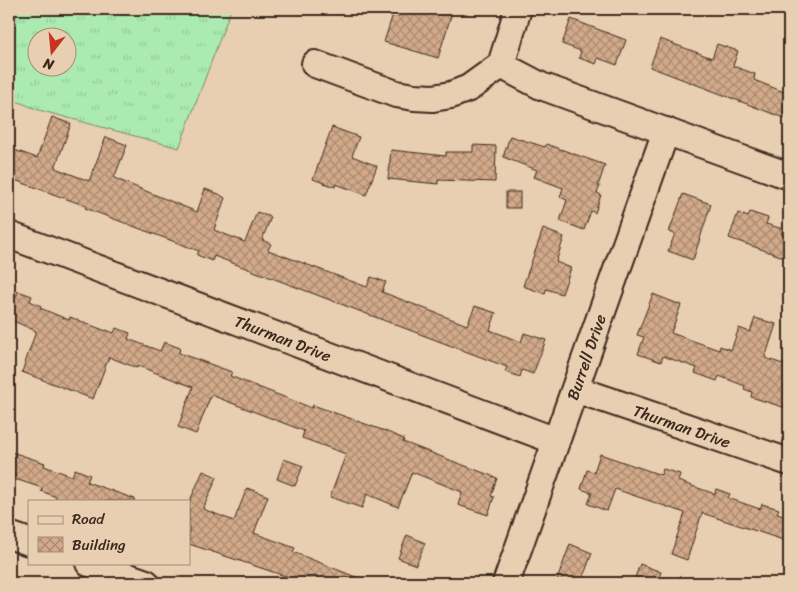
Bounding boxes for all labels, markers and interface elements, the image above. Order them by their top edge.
north arrow [28,28,78,78]
text: N [40,51,58,78]
street label: Thurman Drive [230,307,336,370]
street label: Burrell Drive [558,310,615,404]
street label: Thurman Drive [629,396,735,457]
legend [28,500,190,564]
text: Road [72,506,105,532]
text: Building [72,532,126,558]

